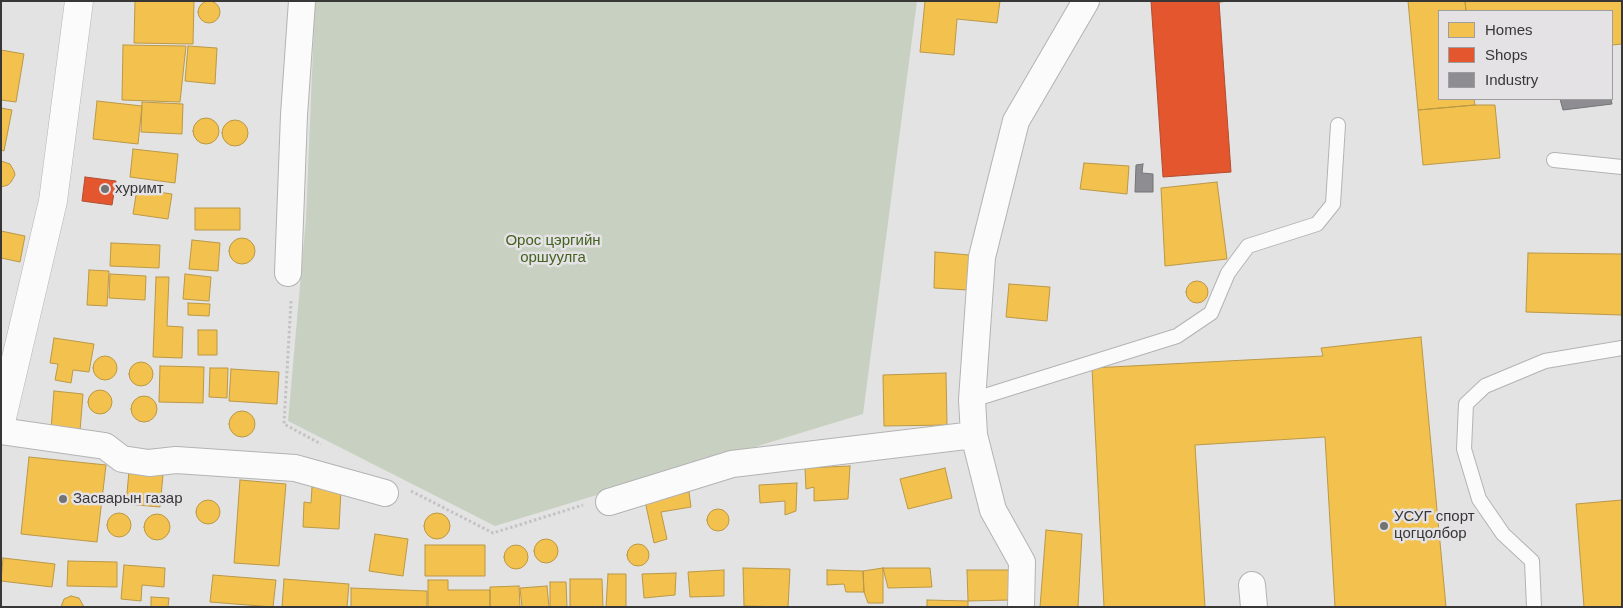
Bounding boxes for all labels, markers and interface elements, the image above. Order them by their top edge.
legend [1438,10,1613,100]
text: Homes [1485,21,1533,38]
text: Shops [1485,46,1528,63]
text: Industry [1485,71,1538,88]
place label: хуримт [115,180,164,198]
marker: хуримт [99,183,111,195]
park label: Орос цэргийн оршуулга [505,232,601,267]
place label: Засварын газар [73,490,182,508]
marker: Засварын газар [57,493,69,505]
place label: УСУГ спорт цогцолбор [1394,508,1475,543]
marker: УСУГ спорт цогцолбор [1378,520,1390,532]

